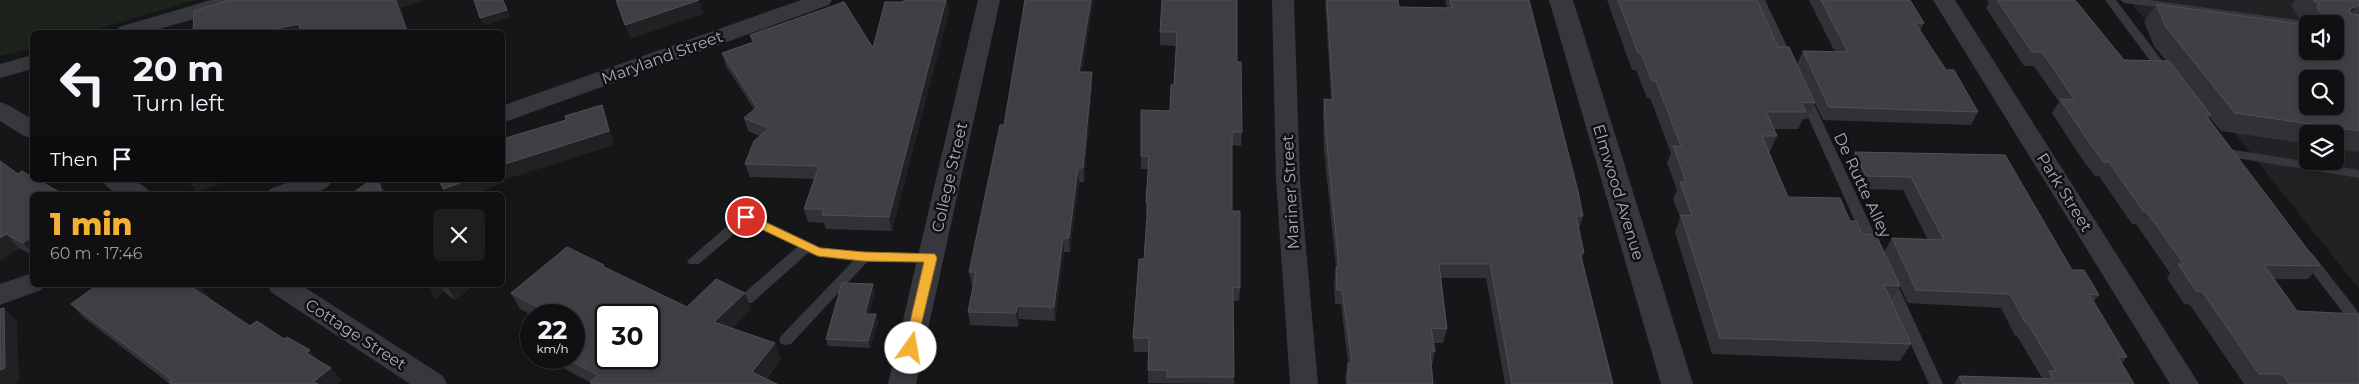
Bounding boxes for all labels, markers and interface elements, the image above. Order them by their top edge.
map controls [2299,15,2344,170]
button: sound [2299,15,2344,60]
street label: Maryland Street [599,27,726,88]
text: 20 m [133,47,224,90]
icon: left [50,50,115,115]
button: search [2299,70,2344,115]
text: Turn left [133,90,225,117]
street label: College Street [928,120,972,234]
street label: Elmwood Avenue [1589,122,1648,262]
button: layers [2299,125,2344,170]
street label: De Rutte Alley [1830,130,1895,241]
street label: Mariner Street [1278,134,1303,250]
icon: arrive [108,145,136,173]
text: Then [50,148,98,171]
street label: Park Street [2033,149,2097,236]
pin [725,196,767,238]
icon: arrive [732,203,760,231]
text: 1 min [50,206,133,243]
button: close [433,209,485,261]
text: 60 m · 17:46 [50,244,143,263]
street label: Cottage Street [302,295,410,374]
speed limit sign: 30 [595,304,660,369]
text: 22 [538,315,567,345]
position arrow [884,321,936,373]
text: km/h [536,341,569,356]

